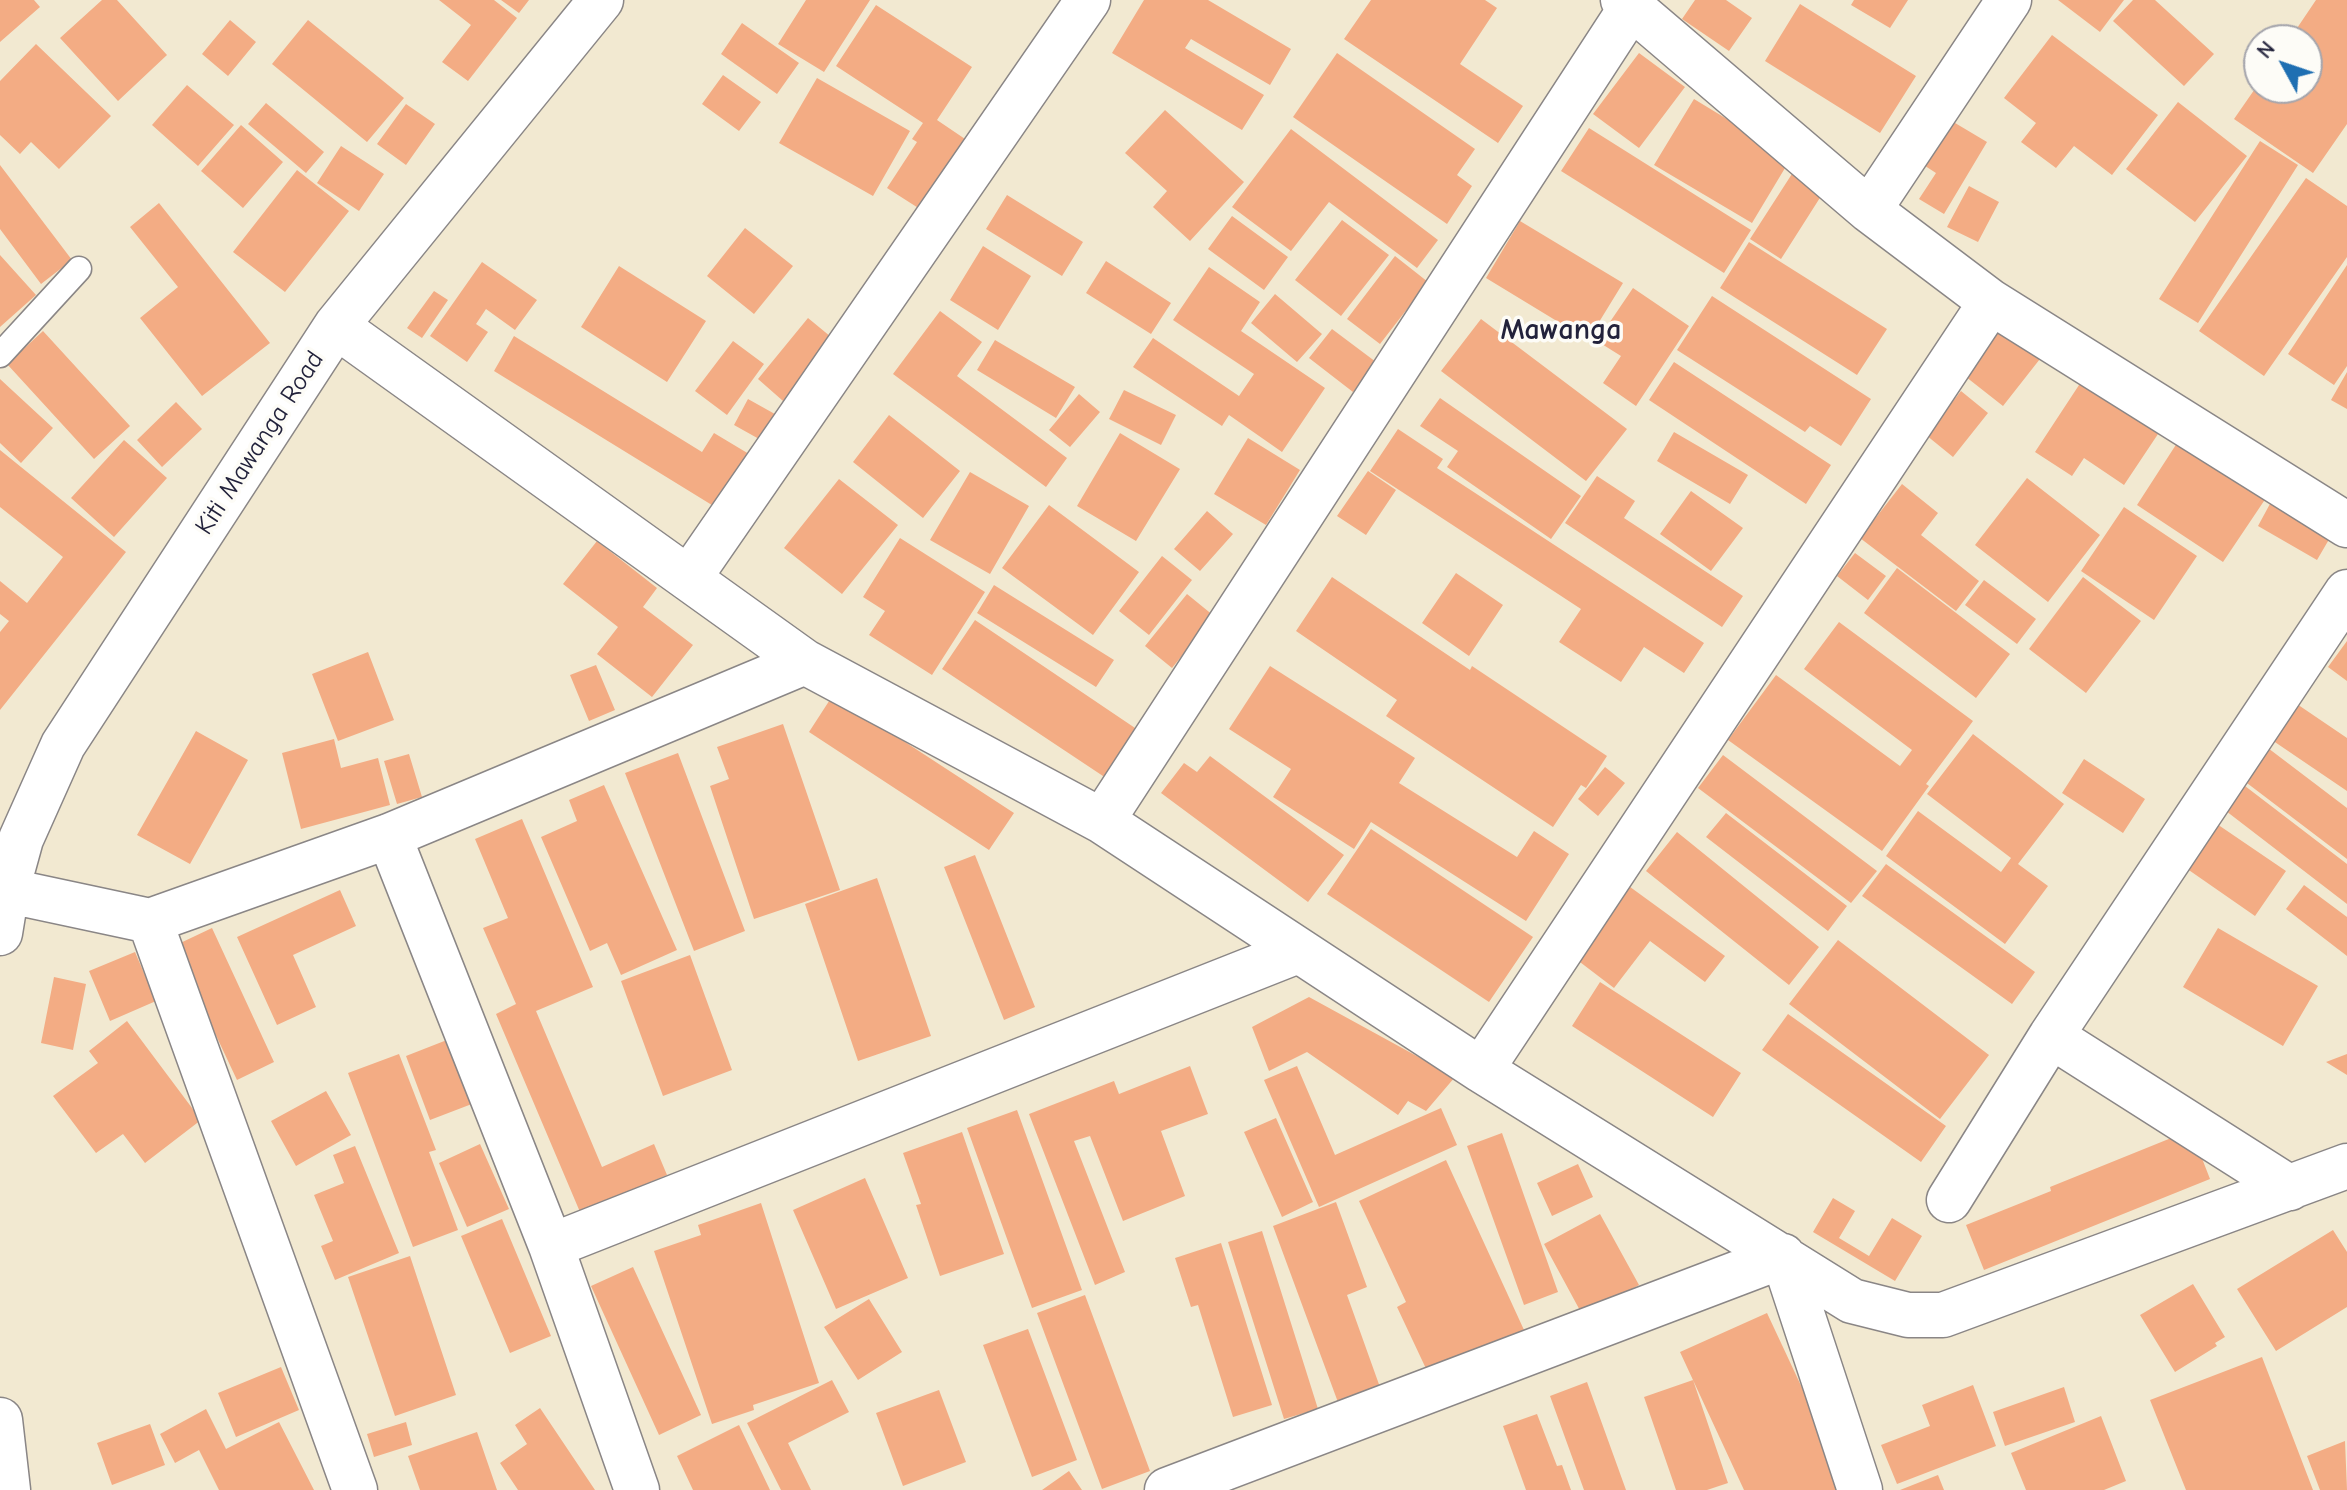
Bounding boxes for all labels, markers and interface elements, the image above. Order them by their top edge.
north arrow [2243,24,2323,104]
text: N [2252,36,2281,64]
district label: Mawanga [1500,313,1622,349]
street label: Kiti Mawanga Road [189,345,331,541]

